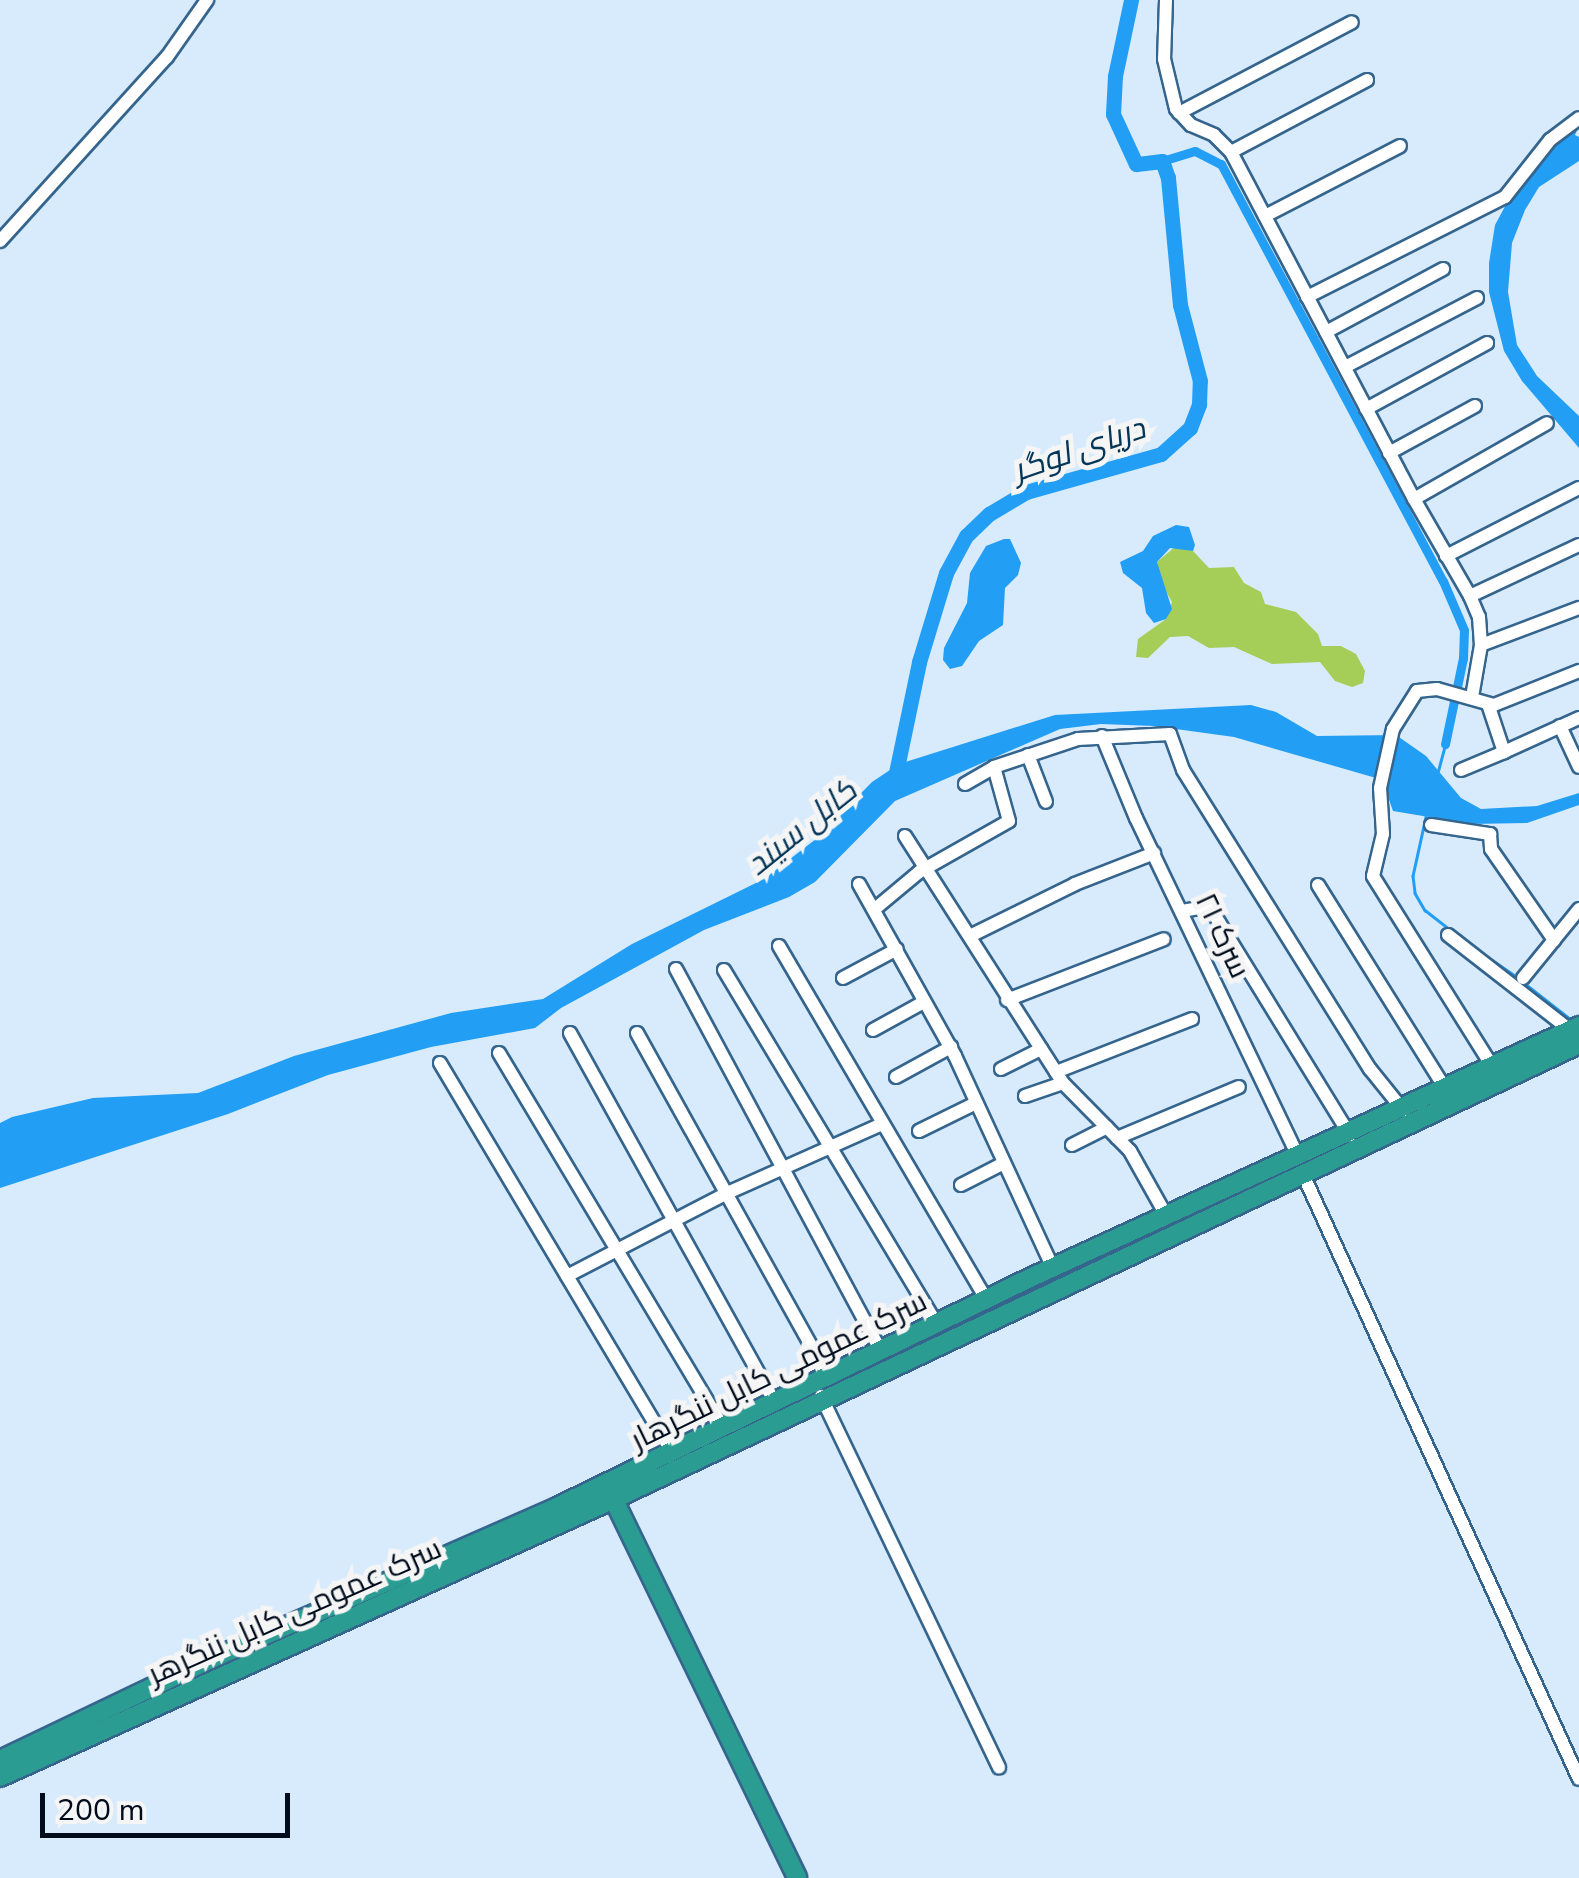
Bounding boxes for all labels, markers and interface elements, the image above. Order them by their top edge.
water label: دریای لوگر [1008,410,1150,490]
water label: کابل سيند [739,772,865,884]
street label: سرک ۲۱ [1187,888,1257,984]
street label: سرک عمومی کابل ننگرهار [625,1284,933,1458]
street label: سرک عمومی کابل ننگرهر [143,1531,447,1693]
scale bar [45,1773,295,1835]
text: 200 m [57,1790,144,1831]

